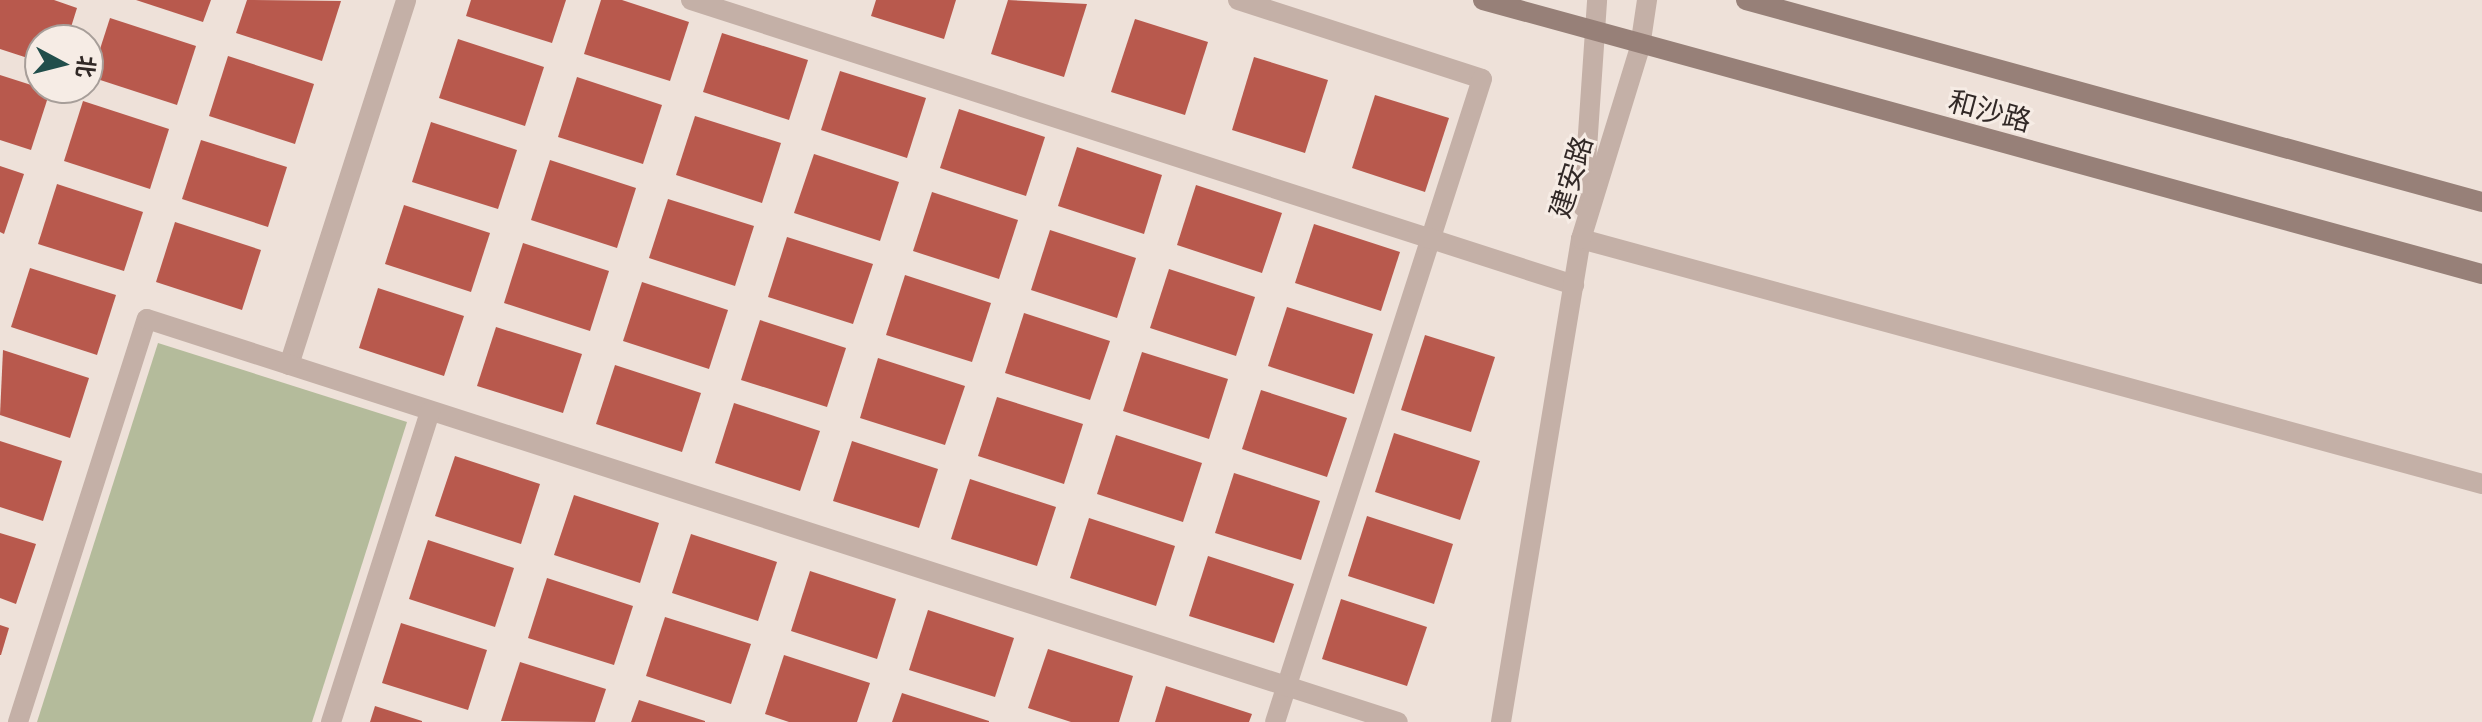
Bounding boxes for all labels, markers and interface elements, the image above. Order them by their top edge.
north arrow [24,24,104,104]
text: 北 [72,54,100,79]
street label: 和沙路 [1945,84,2035,138]
street label: 建安路 [1543,132,1599,222]

